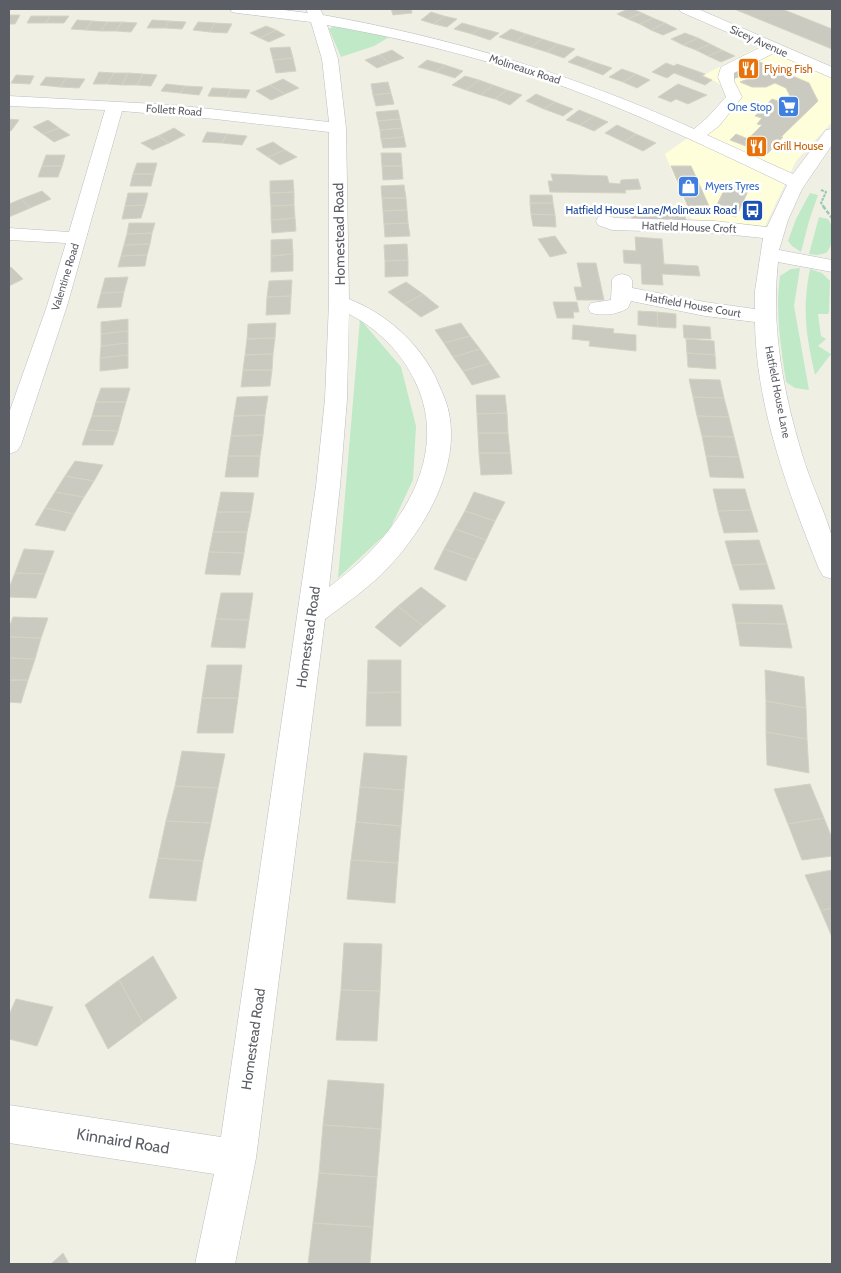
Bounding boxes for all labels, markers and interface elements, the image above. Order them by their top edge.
street label: Sicey Avenue [728,22,791,60]
street label: Molineaux Road [488,51,562,87]
restaurant icon: Flying Fish [736,57,760,81]
place label: Flying Fish [764,62,813,76]
supermarket icon: One Stop [776,95,800,119]
place label: One Stop [727,100,772,114]
street label: Follett Road [146,101,202,119]
restaurant icon: Grill House [745,134,769,158]
place label: Grill House [773,139,824,153]
shop icon: Myers Tyres [677,174,701,198]
place label: Myers Tyres [705,179,760,193]
street label: Homestead Road [329,183,349,285]
bus stop icon: Hatfield House Lane/Molineaux Road [741,198,765,222]
place label: Hatfield House Lane/Molineaux Road [566,203,737,217]
street label: Hatfield House Croft [641,218,737,236]
street label: Valentine Road [48,242,82,312]
street label: Hatfield House Court [644,290,742,320]
street label: Hatfield House Lane [762,345,794,440]
street label: Homestead Road [292,585,324,689]
street label: Homestead Road [237,987,269,1091]
street label: Kinnaird Road [75,1124,171,1158]

